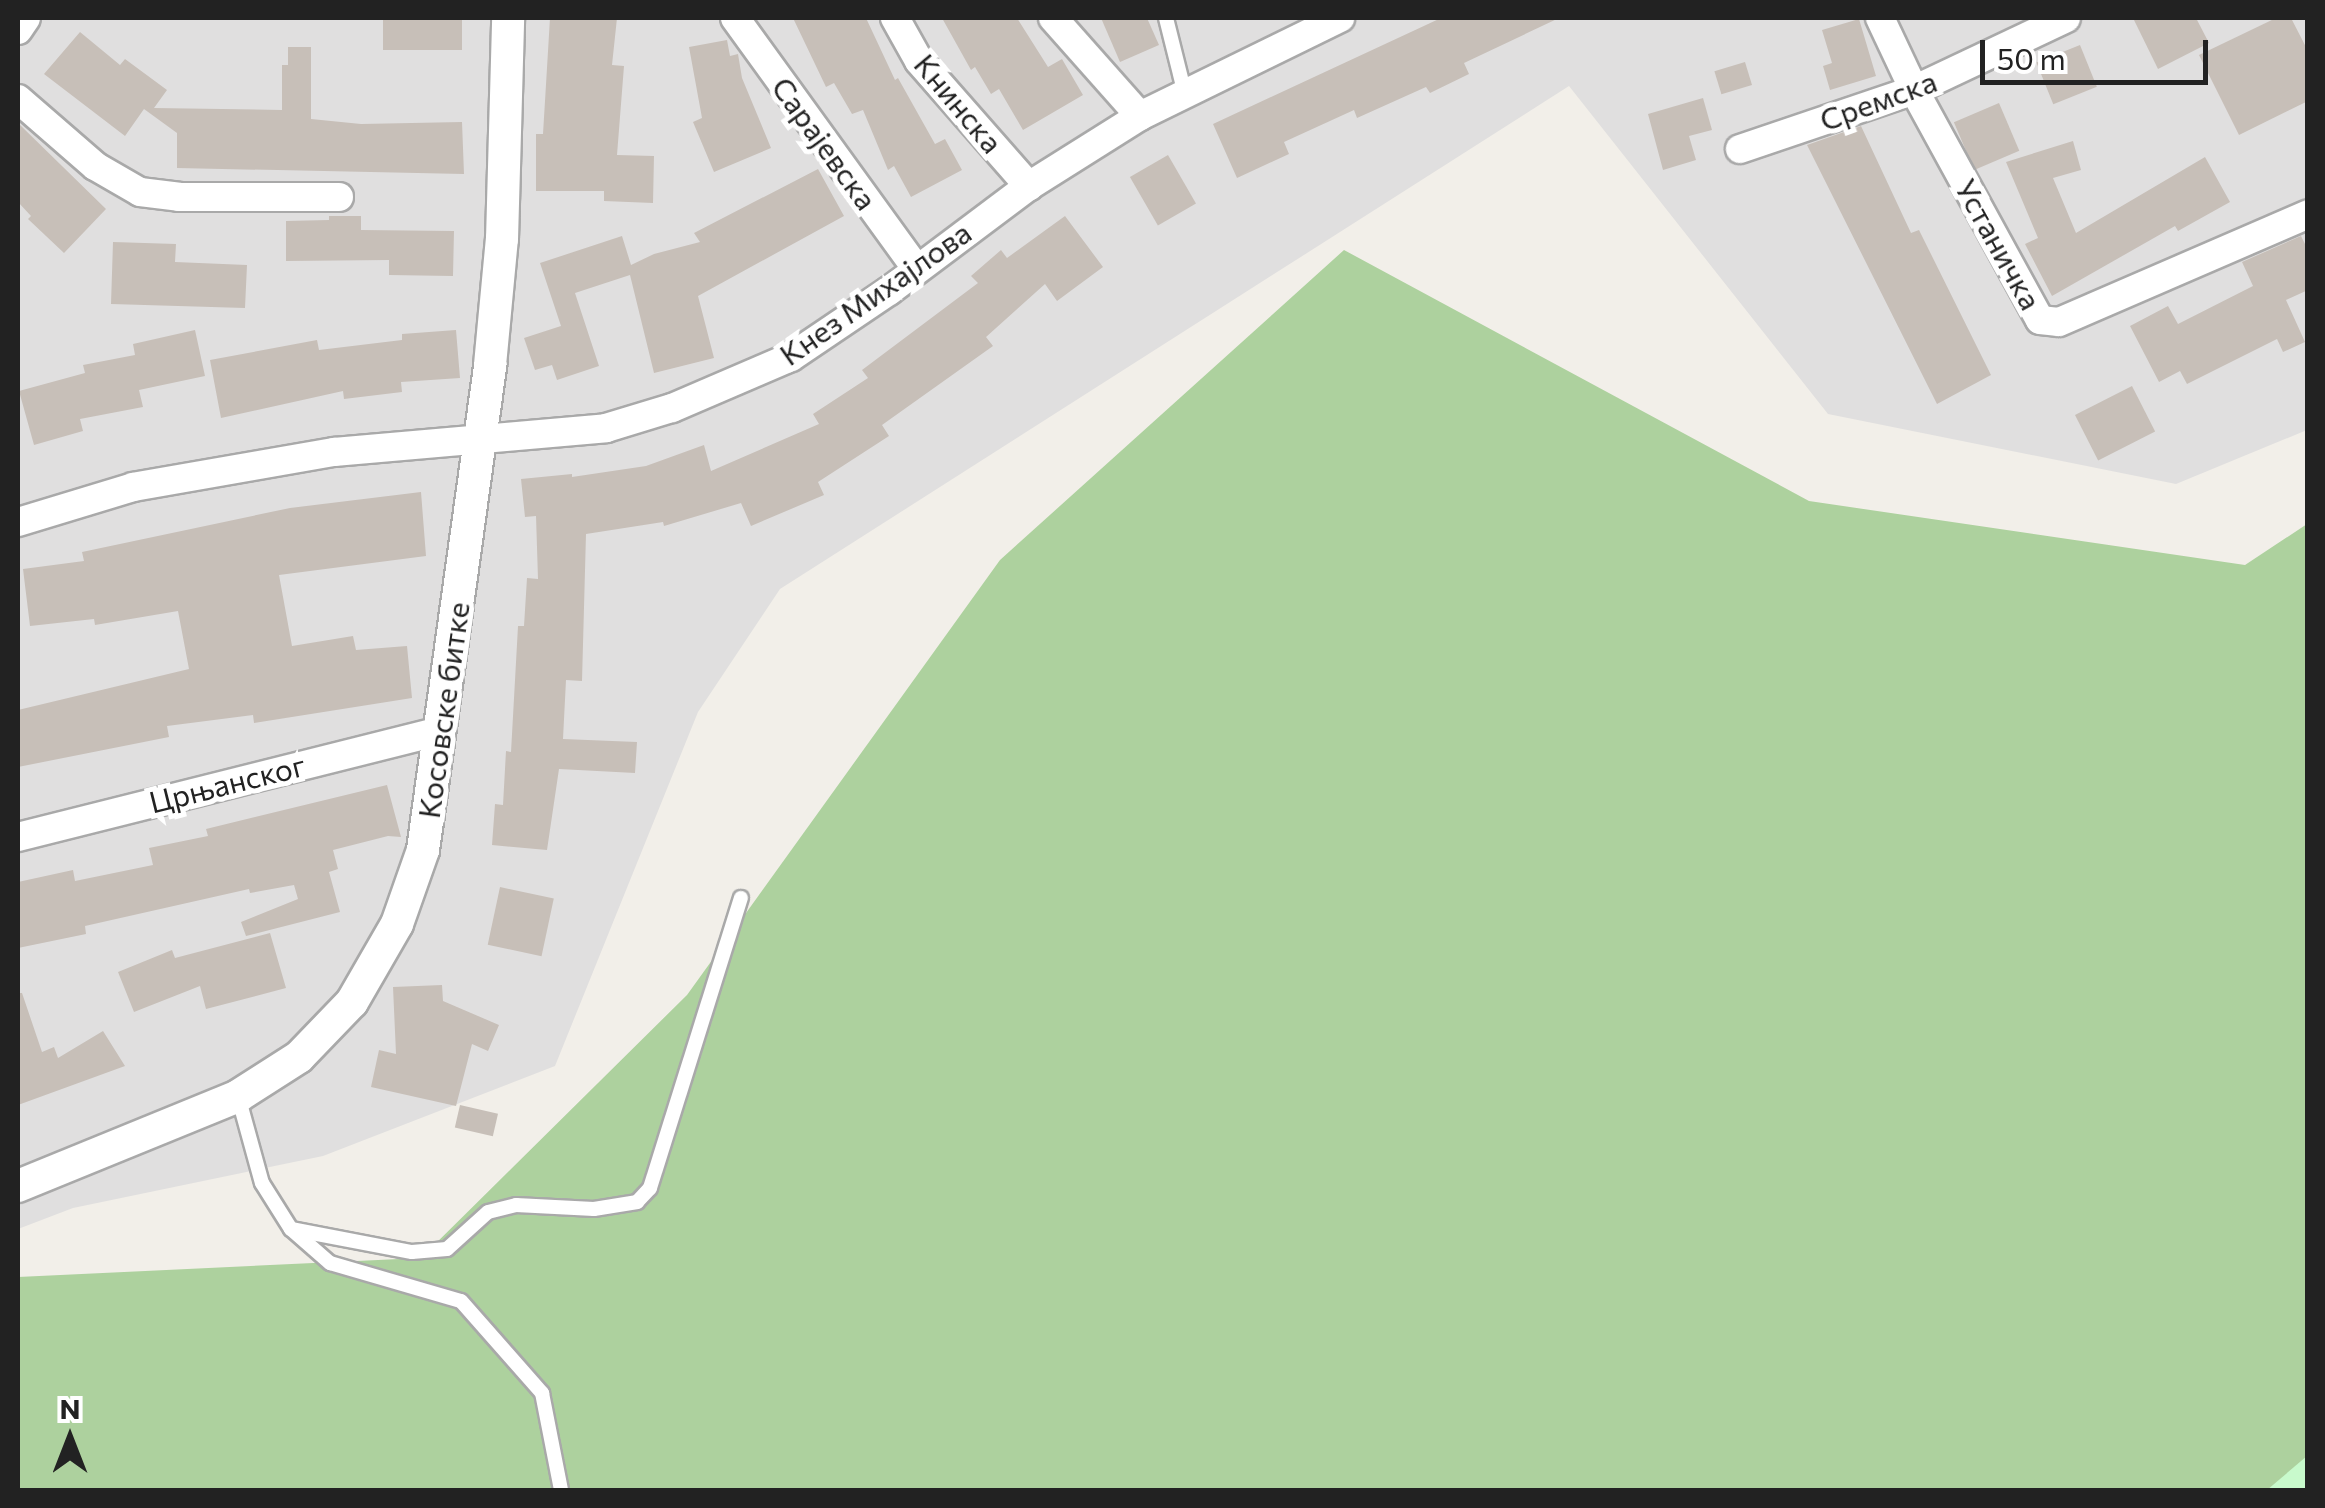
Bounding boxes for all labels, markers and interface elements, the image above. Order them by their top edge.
scale bar [1985,20,2212,82]
text: 50 m [1997,39,2066,76]
street label: Книнска [907,46,1011,160]
street label: Сремска [1815,62,1941,138]
street label: Сарајевска [765,70,885,216]
street label: Устаничка [1948,172,2050,316]
street label: Кнез Михајлова [772,214,978,372]
street label: Косовске битке [410,599,476,821]
street label: Црњанског [145,746,309,820]
north arrow [20,1388,120,1488]
text: N [60,1391,81,1425]

